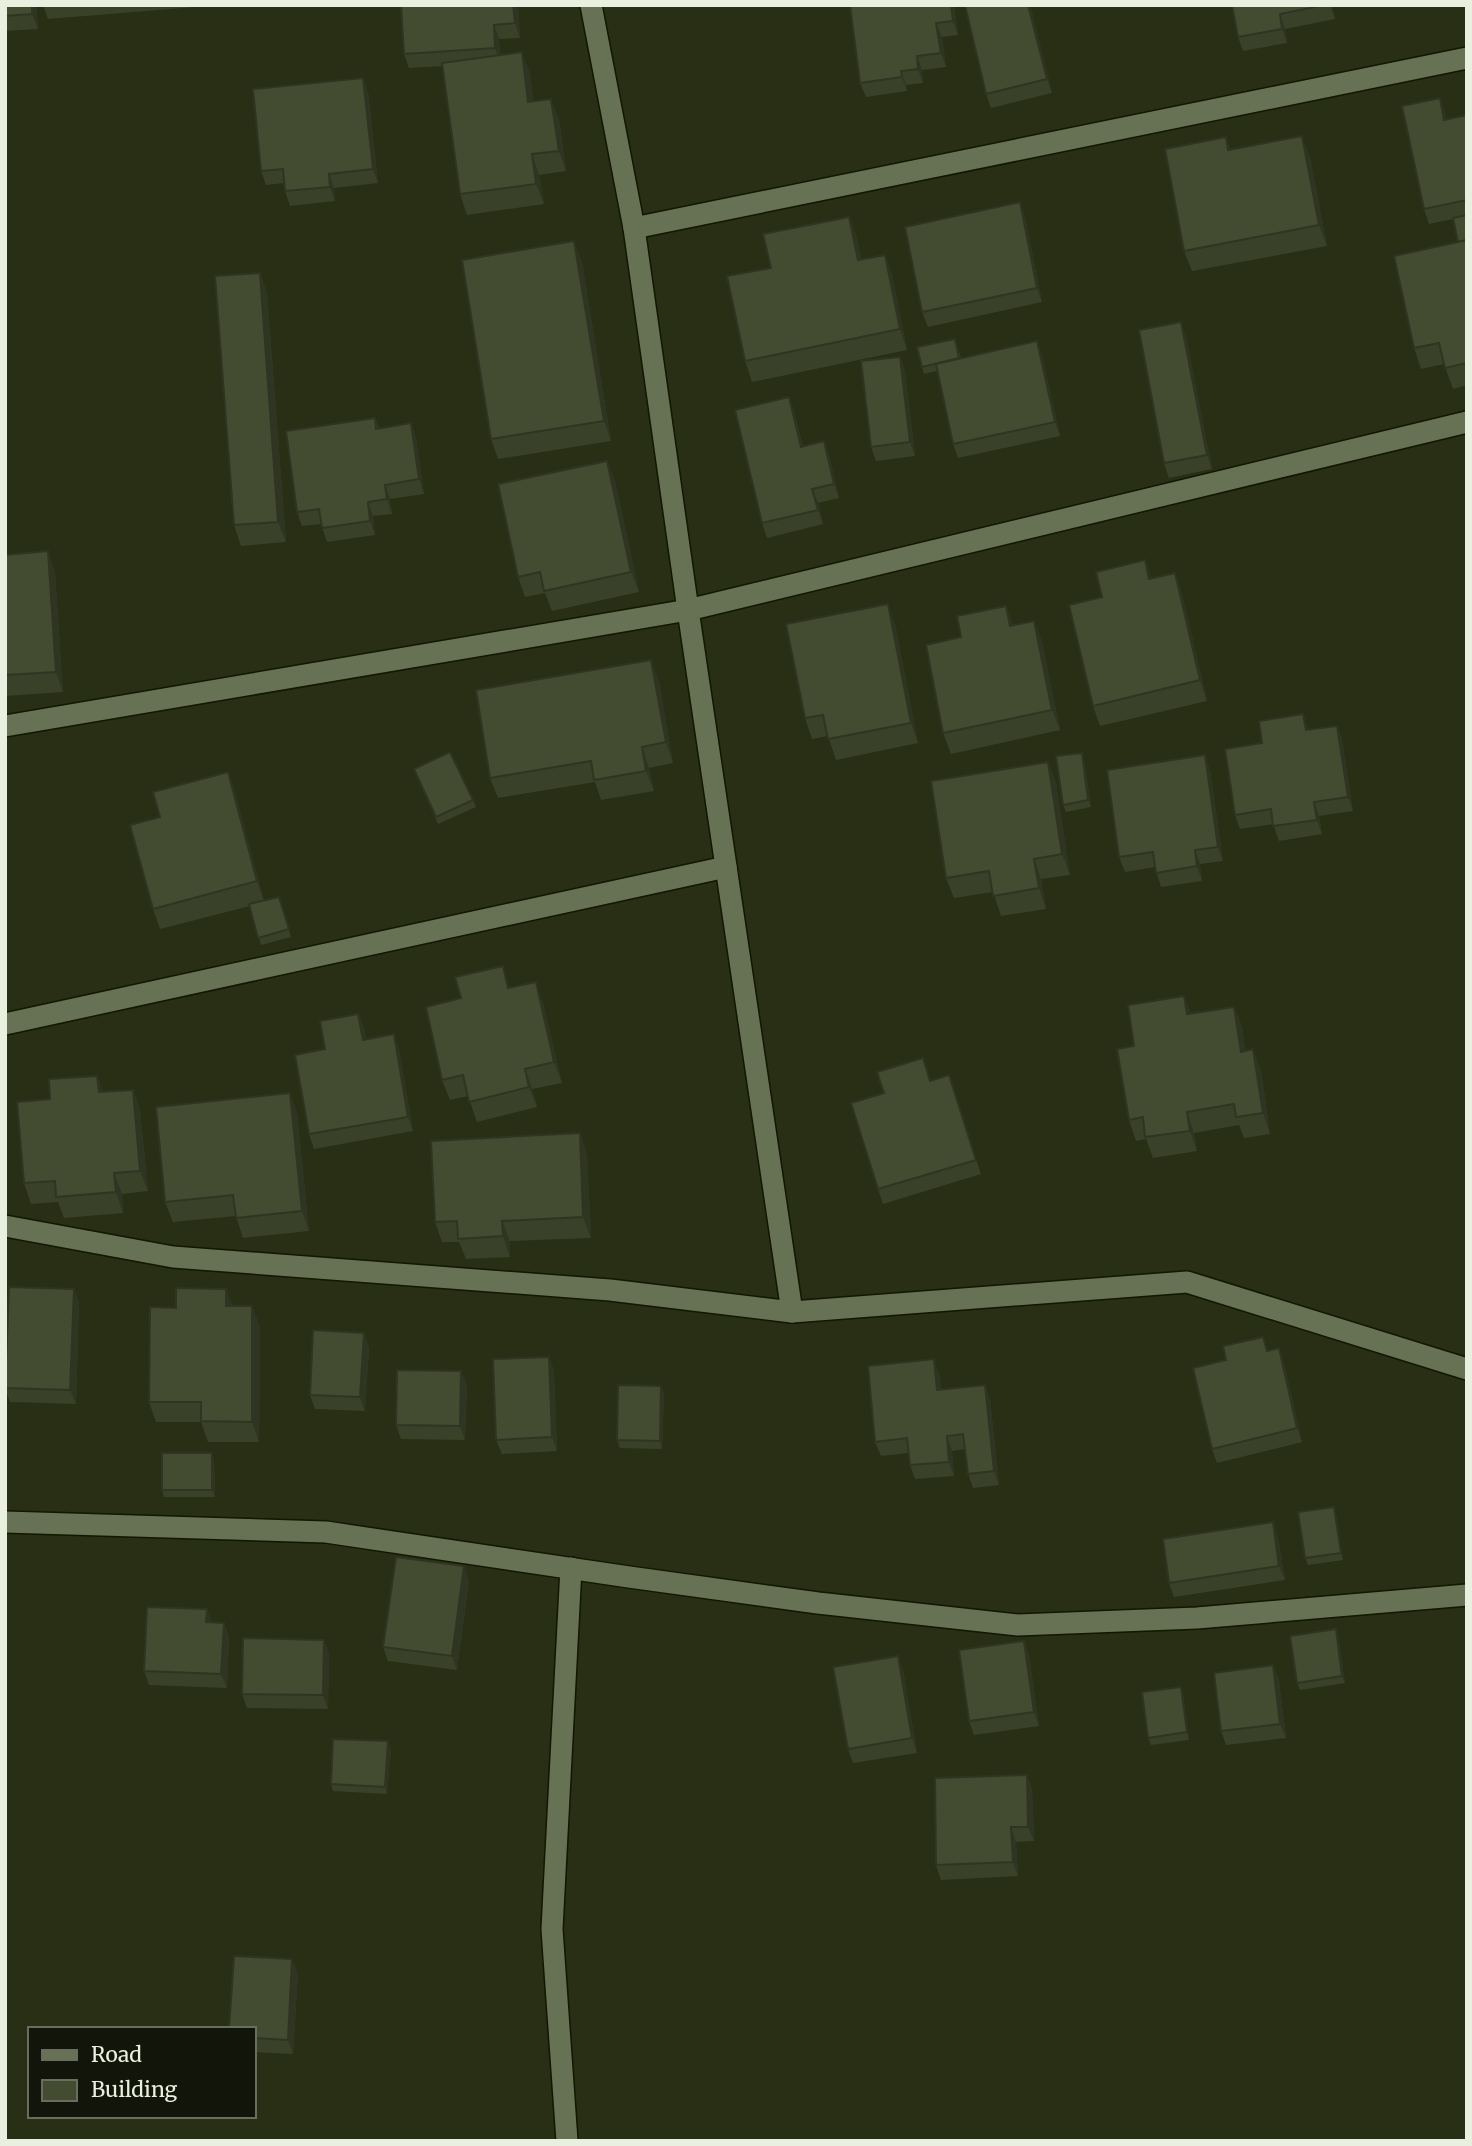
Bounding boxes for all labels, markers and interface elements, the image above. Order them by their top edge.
legend [28,2027,256,2118]
text: Road [91,2041,142,2068]
text: Building [91,2076,178,2103]

